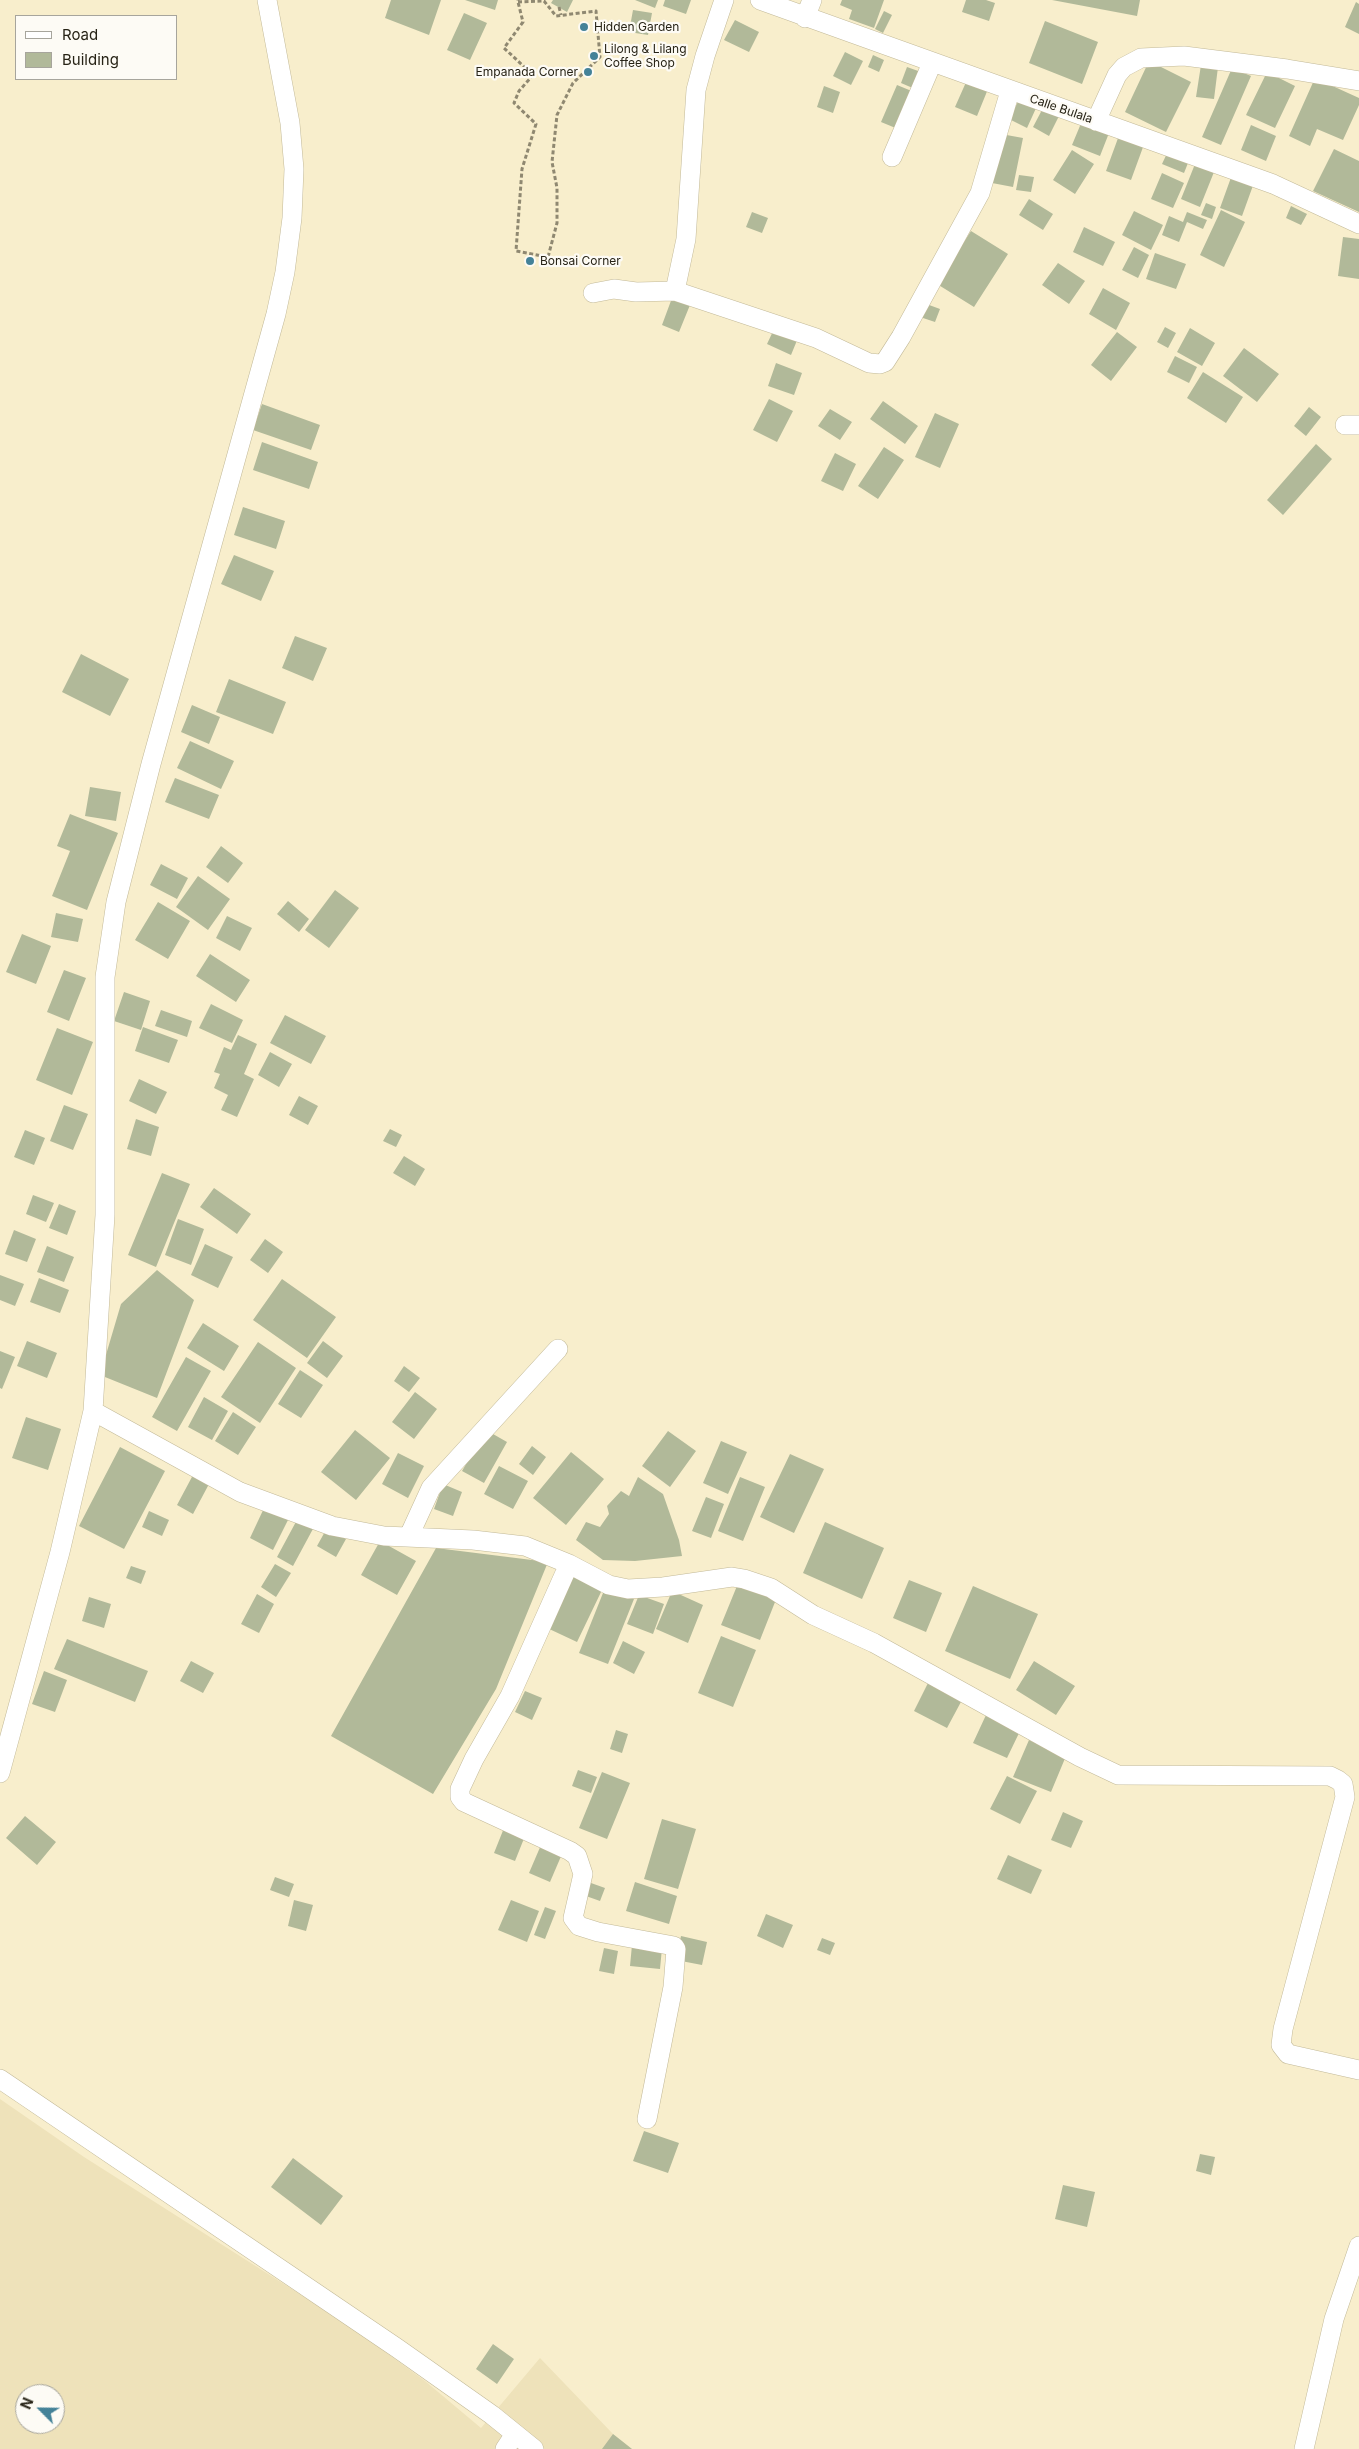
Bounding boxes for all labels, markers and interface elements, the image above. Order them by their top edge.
legend [15,15,178,80]
place label: Hidden Garden [594,20,679,34]
marker: Hidden Garden [578,21,590,33]
text: Road [62,25,98,44]
place label: Lilong & Lilang Coffee Shop [604,42,687,70]
text: Building [62,50,119,69]
marker: Lilong & Lilang Coffee Shop [588,50,600,62]
place label: Empanada Corner [476,65,578,79]
marker: Empanada Corner [582,66,594,78]
street label: Calle Bulala [1027,91,1095,127]
place label: Bonsai Corner [540,254,621,268]
marker: Bonsai Corner [524,255,536,267]
north arrow [15,2384,65,2434]
text: N [17,2395,37,2412]

